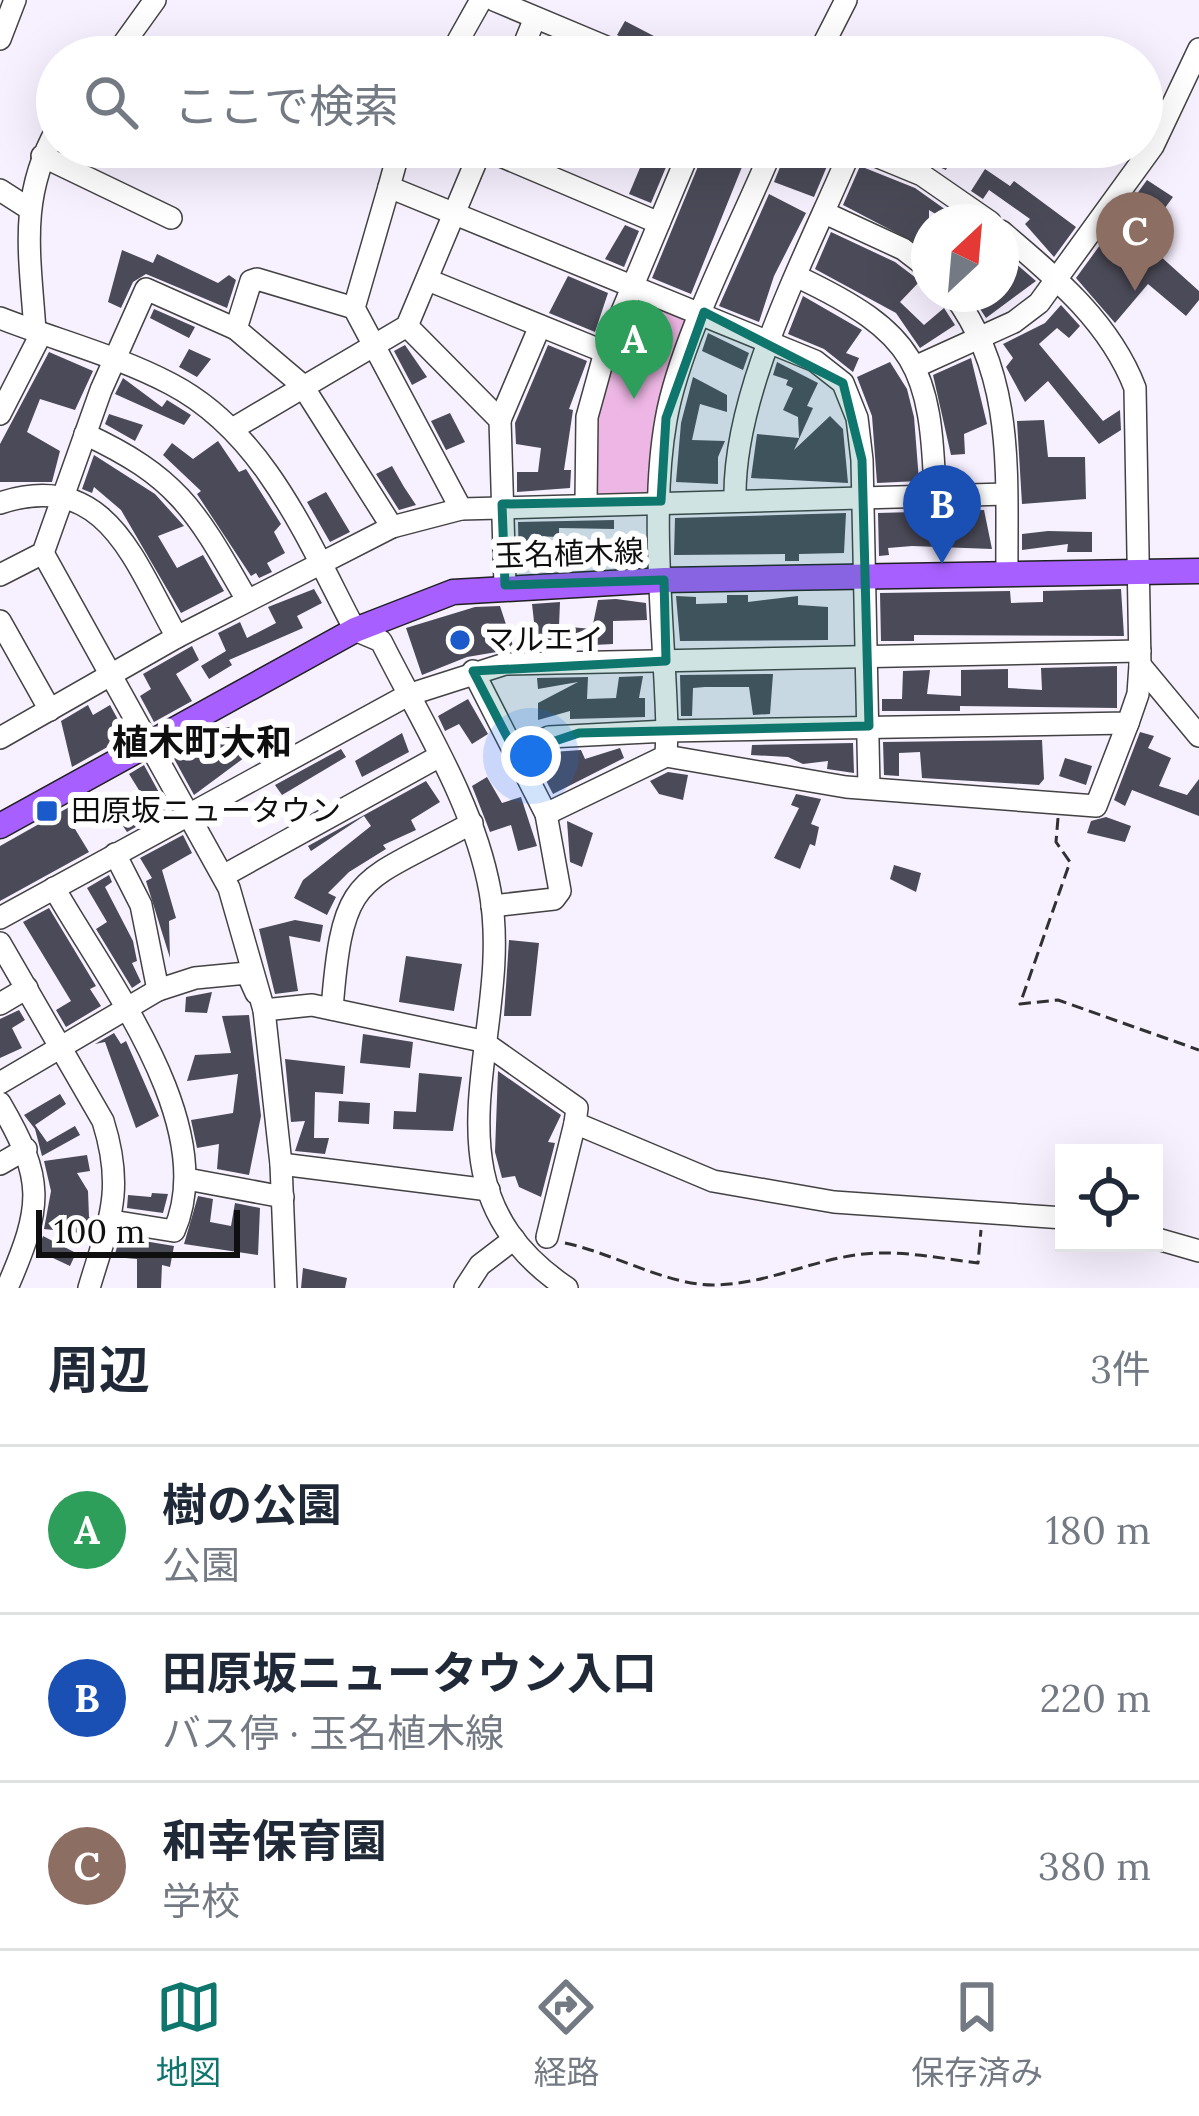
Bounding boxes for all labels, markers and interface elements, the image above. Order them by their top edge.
search box [36,36,1163,168]
icon: search [78,69,144,135]
text: ここで検索 [174,77,399,134]
pin: C [1096,192,1174,291]
north arrow [911,204,1019,312]
pin: A [595,300,673,399]
pin: B [903,465,981,564]
street label: 玉名植木線 [493,531,645,575]
place label: マルエイ [484,620,604,658]
marker: マルエイ [447,627,473,653]
district label: 植木町大和 [112,719,292,765]
your location [501,726,561,786]
place label: 田原坂ニュータウン [71,791,341,829]
marker: 田原坂ニュータウン [34,798,60,824]
map controls [1055,1144,1163,1252]
button: locate [1055,1144,1163,1252]
scale bar [36,1204,240,1257]
text: 100 m [54,1210,145,1252]
text: 周辺 [48,1337,150,1402]
text: 3件 [1090,1344,1151,1394]
text: 樹の公園 [162,1476,342,1533]
text: A [74,1505,100,1555]
text: 180 m [1046,1505,1151,1555]
text: 公園 [162,1540,240,1590]
text: 田原坂ニュータウン入口 [162,1644,657,1701]
text: B [74,1673,100,1723]
text: 220 m [1040,1673,1151,1723]
text: バス停 · 玉名植木線 [162,1708,504,1758]
text: 和幸保育園 [162,1812,387,1869]
text: C [74,1841,100,1891]
text: 380 m [1038,1841,1151,1891]
text: 学校 [162,1876,240,1926]
tab: 地図 [156,1974,222,2094]
tab: 経路 [533,1974,599,2094]
tab: 保存済み [911,1974,1043,2094]

